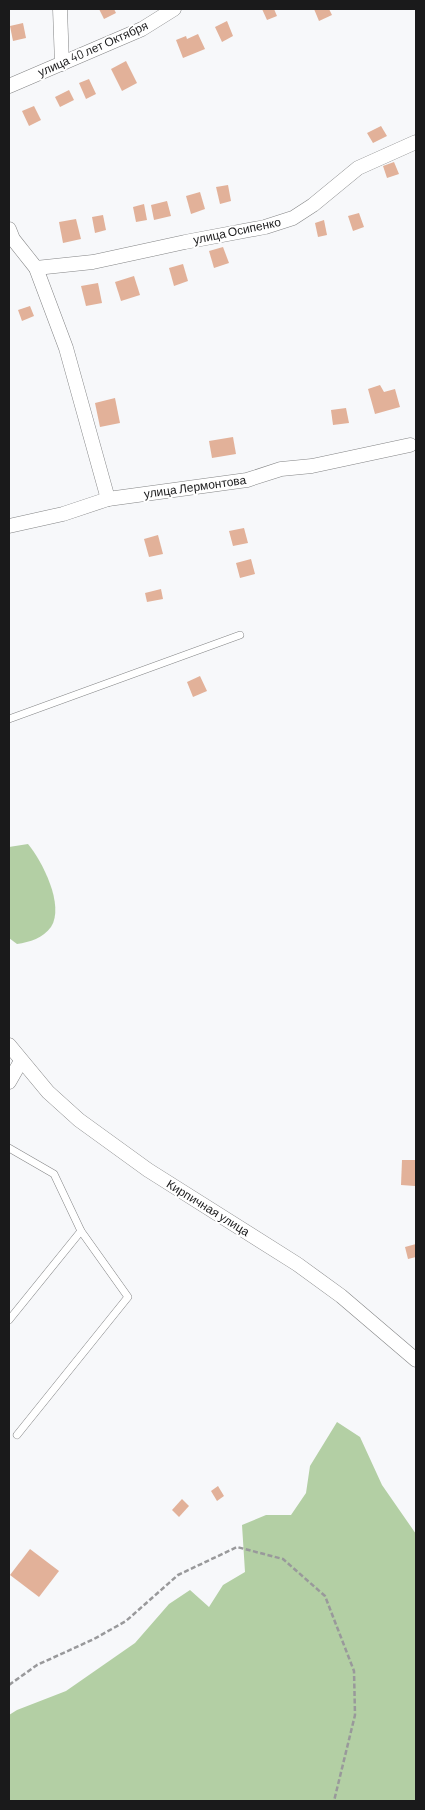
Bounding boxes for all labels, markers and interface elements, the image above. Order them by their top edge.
street label: улица 40 лет Октября [35,17,150,80]
street label: улица Осипенко [192,214,282,247]
street label: улица Лермонтова [143,472,247,501]
street label: Кирпичная улица [164,1176,253,1239]

